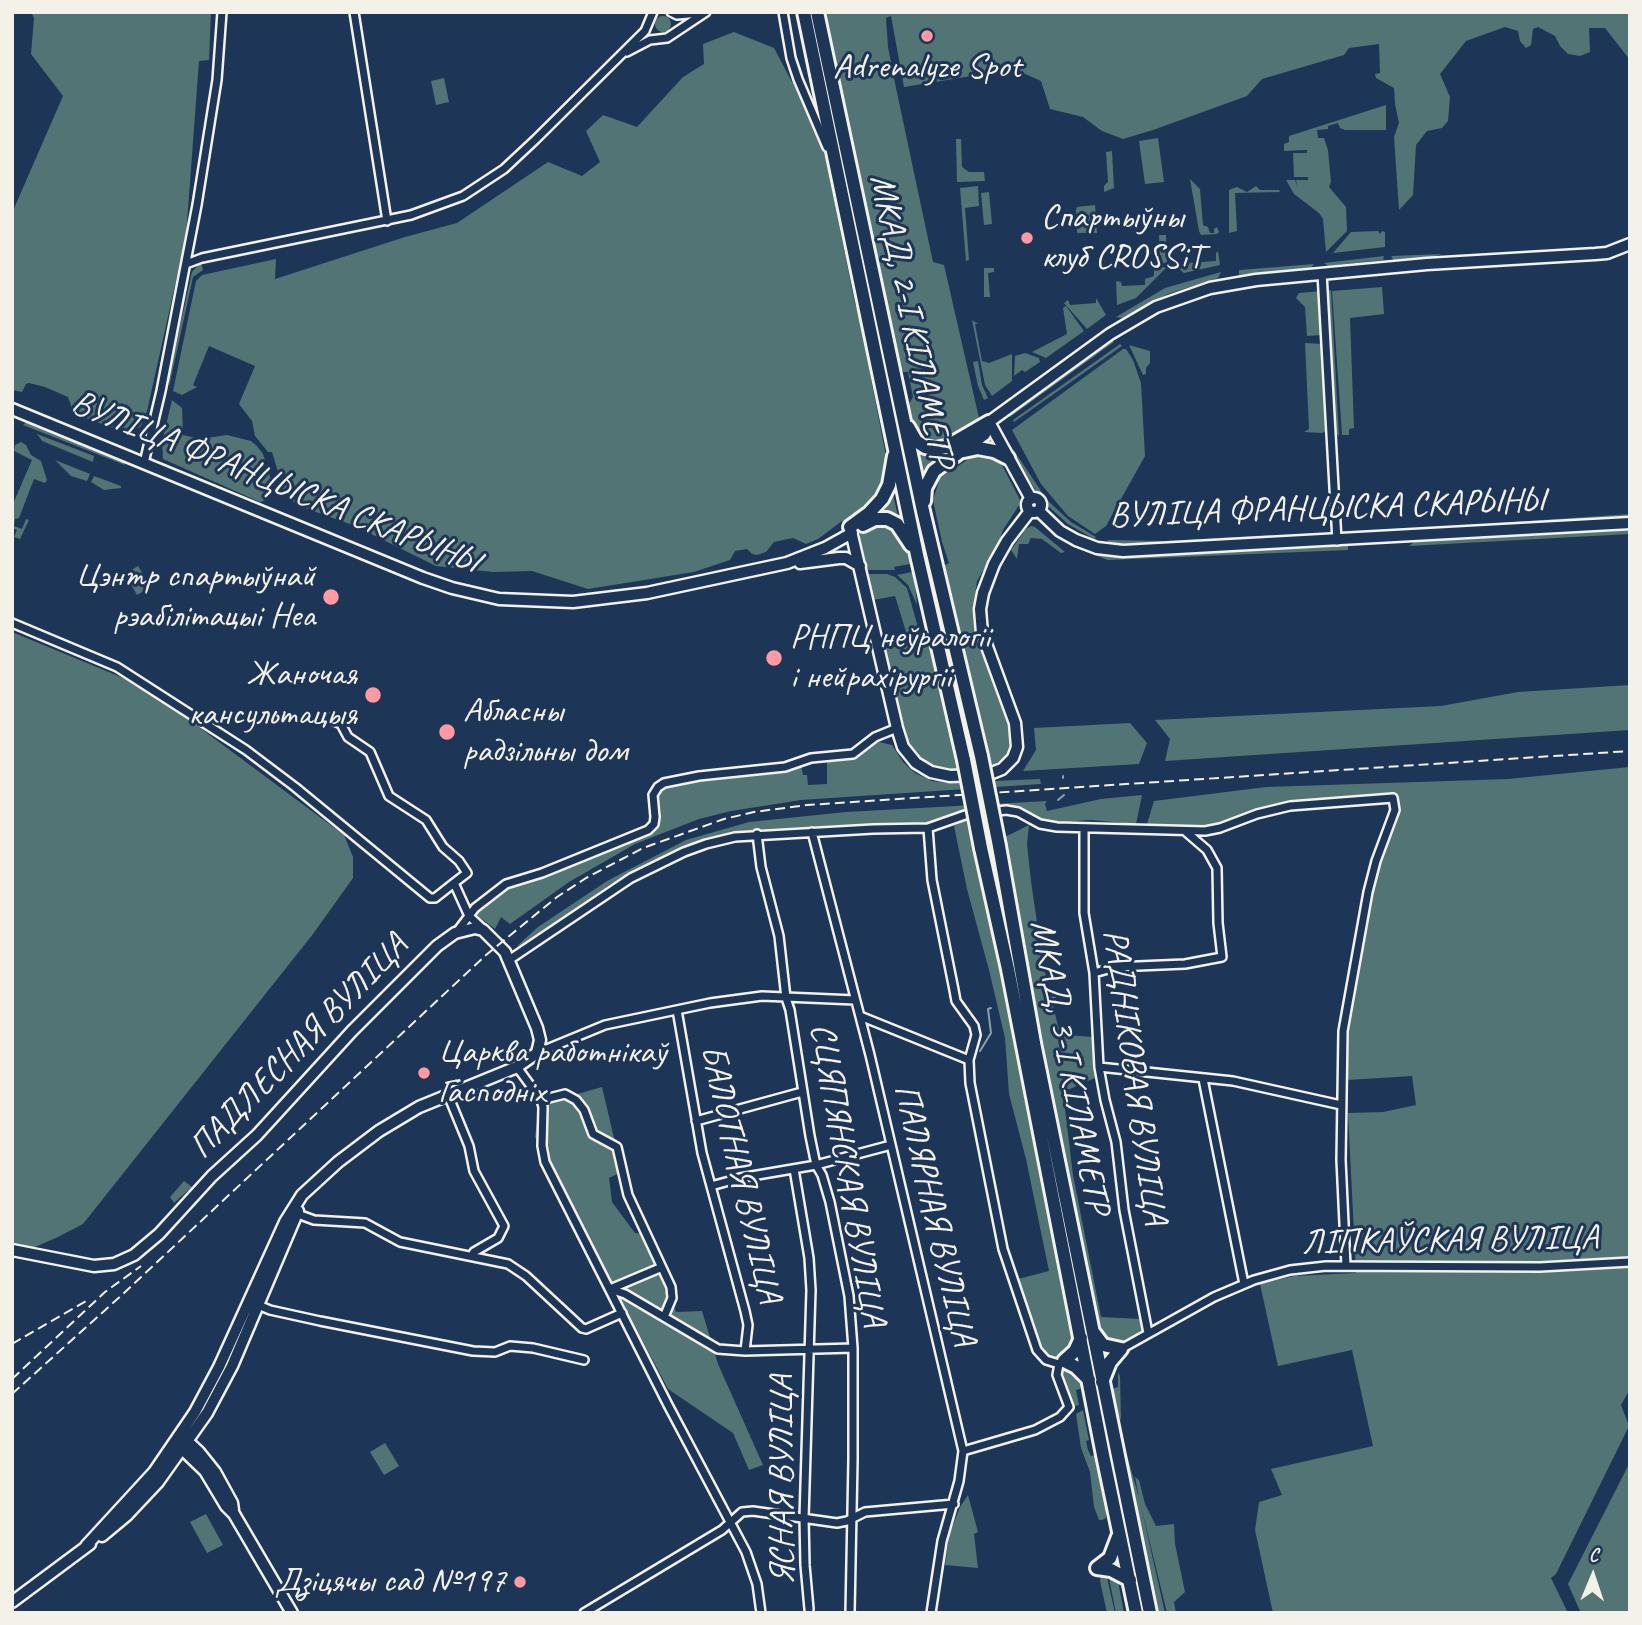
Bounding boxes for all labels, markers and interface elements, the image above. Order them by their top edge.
marker: Adrenalyze Spot [919,28,935,44]
place label: Adrenalyze Spot [833,47,1021,89]
street label: МКАД, 2-І КІЛАМЕТР [859,171,963,471]
place label: Спартыўны клуб CROSSiT [1041,197,1203,279]
marker: Спартыўны клуб CROSSiT [1019,230,1035,246]
street label: ВУЛІЦА ФРАНЦЫСКА СКАРЫНЫ [65,382,485,584]
street label: ВУЛІЦА ФРАНЦЫСКА СКАРЫНЫ [1109,480,1545,538]
place label: Цэнтр спартыўнай рэабілітацыі Неа [75,556,315,638]
marker: Цэнтр спартыўнай рэабілітацыі Неа [321,587,341,607]
place label: РНПЦ неўралогіі і нейрахірургіі [790,617,990,699]
marker: РНПЦ неўралогіі і нейрахірургіі [764,648,784,668]
place label: Жаночая кансультацыя [188,654,357,736]
marker: Жаночая кансультацыя [363,685,383,705]
place label: Абласны радзільны дом [463,691,627,773]
marker: Абласны радзільны дом [437,722,457,742]
street label: МКАД, 3-І КІЛАМЕТР [1020,917,1118,1217]
street label: ПАДЛЕСНАЯ ВУЛІЦА [181,926,417,1168]
street label: РАДНІКОВАЯ ВУЛІЦА [1092,927,1176,1227]
street label: СЦЯПЯНСКАЯ ВУЛІЦА [800,1020,894,1330]
place label: Царква работнікаў Гасподніх [438,1032,667,1114]
street label: БАЛОТНАЯ ВУЛІЦА [690,1041,790,1307]
marker: Царква работнікаў Гасподніх [416,1065,432,1081]
street label: ПАЛЯРНАЯ ВУЛІЦА [883,1080,985,1350]
street label: ЛІПКАЎСКАЯ ВУЛІЦА [1301,1217,1599,1265]
street label: ЯСНАЯ ВУЛІЦА [762,1375,804,1585]
north arrow [1558,1541,1628,1611]
text: С [1589,1543,1599,1567]
place label: Дзіцячы сад №197 [275,1561,506,1603]
marker: Дзіцячы сад №197 [512,1574,528,1590]

